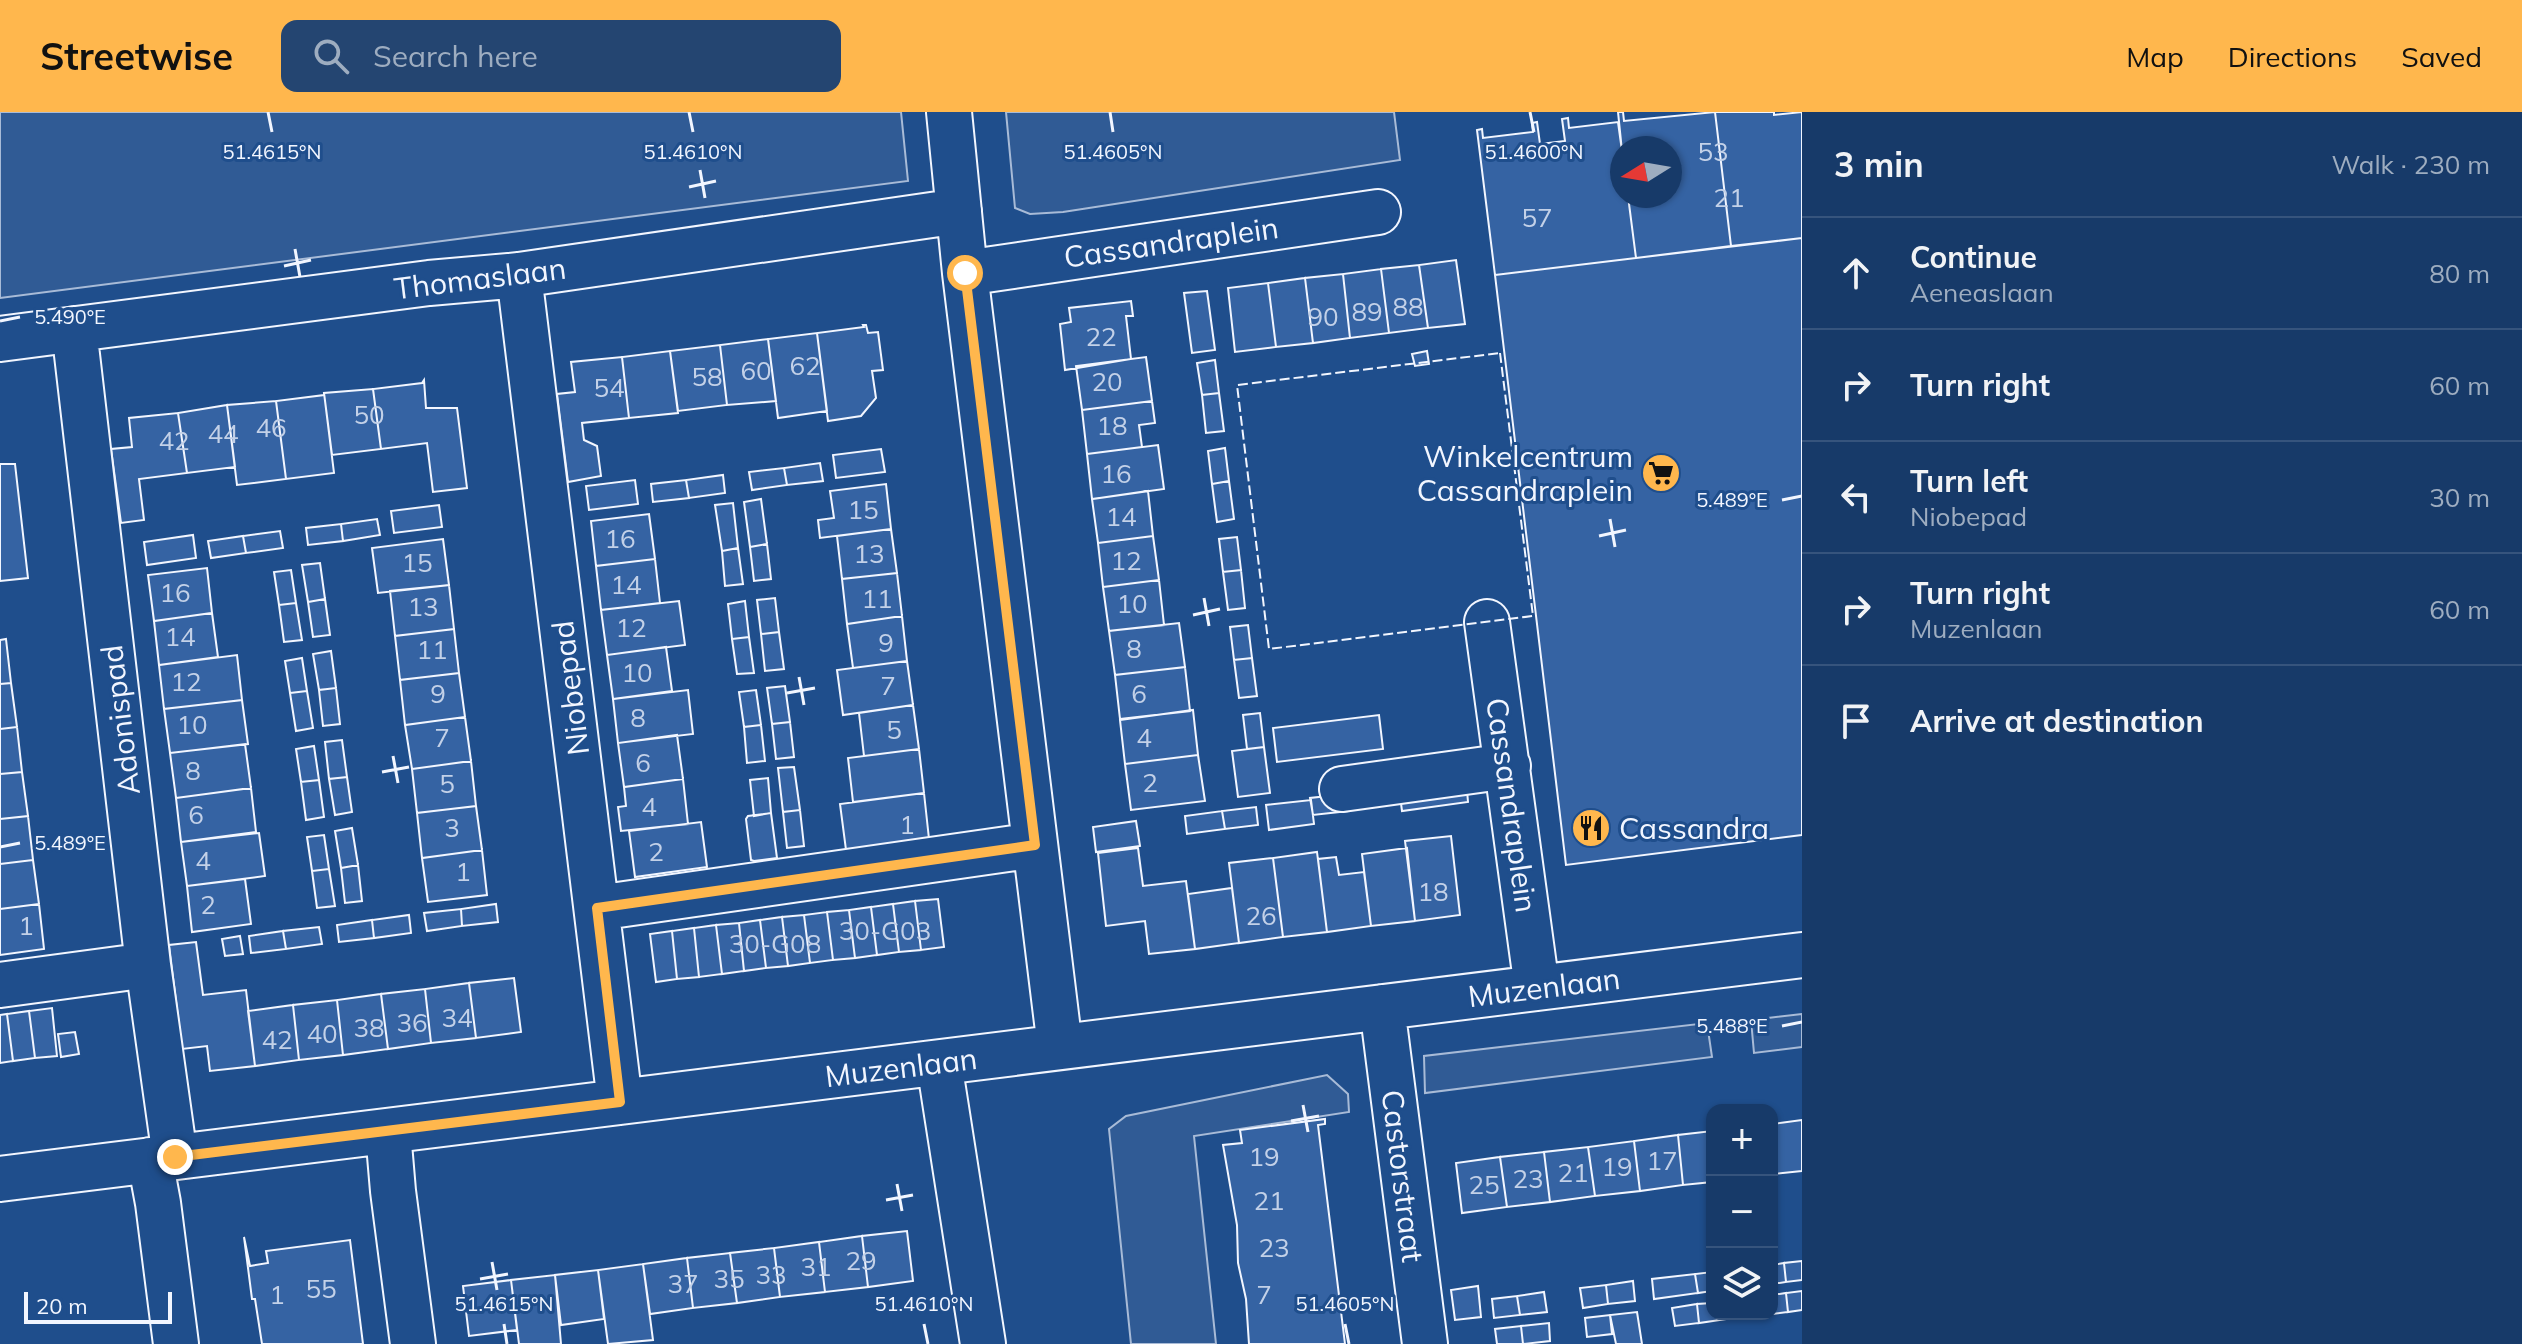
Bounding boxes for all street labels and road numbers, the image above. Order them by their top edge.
street label: Cassandraplein [1061,208,1281,276]
street label: Thomaslaan [392,249,568,307]
street label: Niobepad [543,619,597,757]
street label: Adonispad [92,643,148,797]
street label: Cassandraplein [1478,695,1546,915]
street label: Muzenlaan [1466,959,1622,1015]
street label: Muzenlaan [823,1039,979,1095]
street label: Castorstraat [1374,1088,1432,1264]

